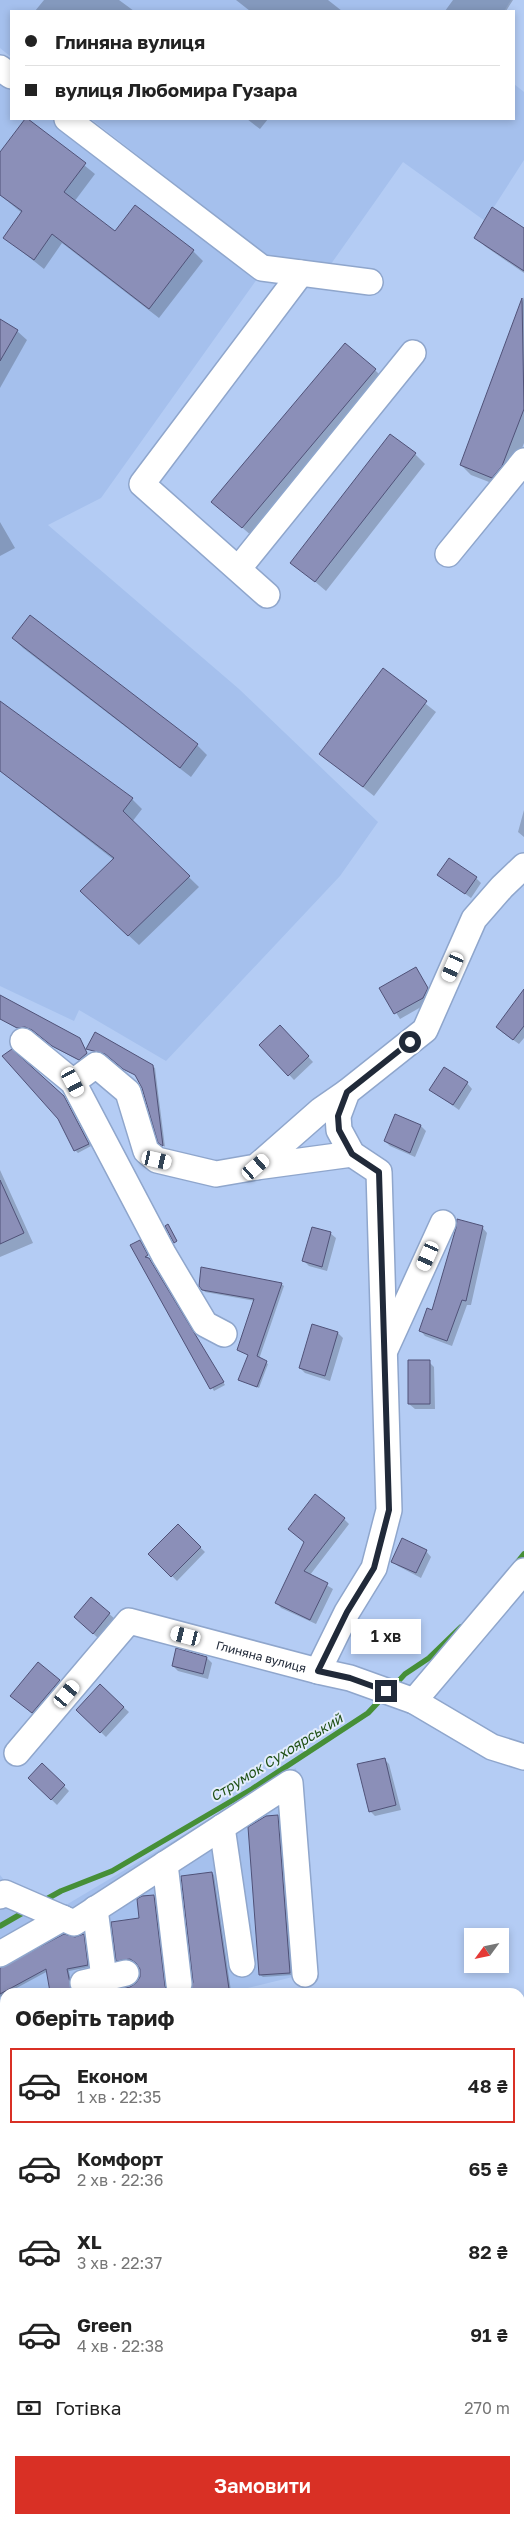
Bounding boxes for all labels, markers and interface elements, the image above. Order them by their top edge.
text: Глиняна вулиця [55,30,205,53]
text: вулиця Любомира Гузара [55,78,297,101]
car [440,950,465,984]
route start [399,1031,421,1053]
car [59,1065,86,1099]
car [140,1149,173,1171]
car [239,1151,272,1183]
car [415,1239,440,1273]
callout: 1 хв [351,1618,421,1654]
car [169,1625,202,1647]
text: 1 хв [371,1626,401,1646]
street label: Глиняна вулиця [215,1637,308,1675]
car [51,1678,82,1710]
route end [375,1680,397,1702]
water label: Струмок Сухоярський [207,1709,346,1805]
north arrow [464,1928,509,1972]
map controls [464,1928,509,1973]
text: Оберіть тариф [15,2004,174,2031]
icon: car [17,2063,62,2108]
text: Економ [77,2064,148,2087]
text: 48 ₴ [468,2074,508,2097]
text: 1 хв · 22:35 [77,2087,161,2107]
icon: car [17,2146,62,2191]
text: Комфорт [77,2147,163,2170]
text: 65 ₴ [468,2157,508,2180]
text: 2 хв · 22:36 [77,2170,163,2190]
icon: car [17,2229,62,2274]
text: XL [77,2230,102,2253]
text: 82 ₴ [468,2240,508,2263]
text: 3 хв · 22:37 [77,2253,162,2273]
icon: car [17,2312,62,2357]
text: Green [77,2313,132,2336]
text: 91 ₴ [470,2323,508,2346]
text: 4 хв · 22:38 [77,2336,164,2356]
icon: cash [15,2394,43,2422]
text: Готівка [55,2396,121,2419]
text: 270 m [464,2398,510,2418]
button: Замовити [15,2456,510,2514]

